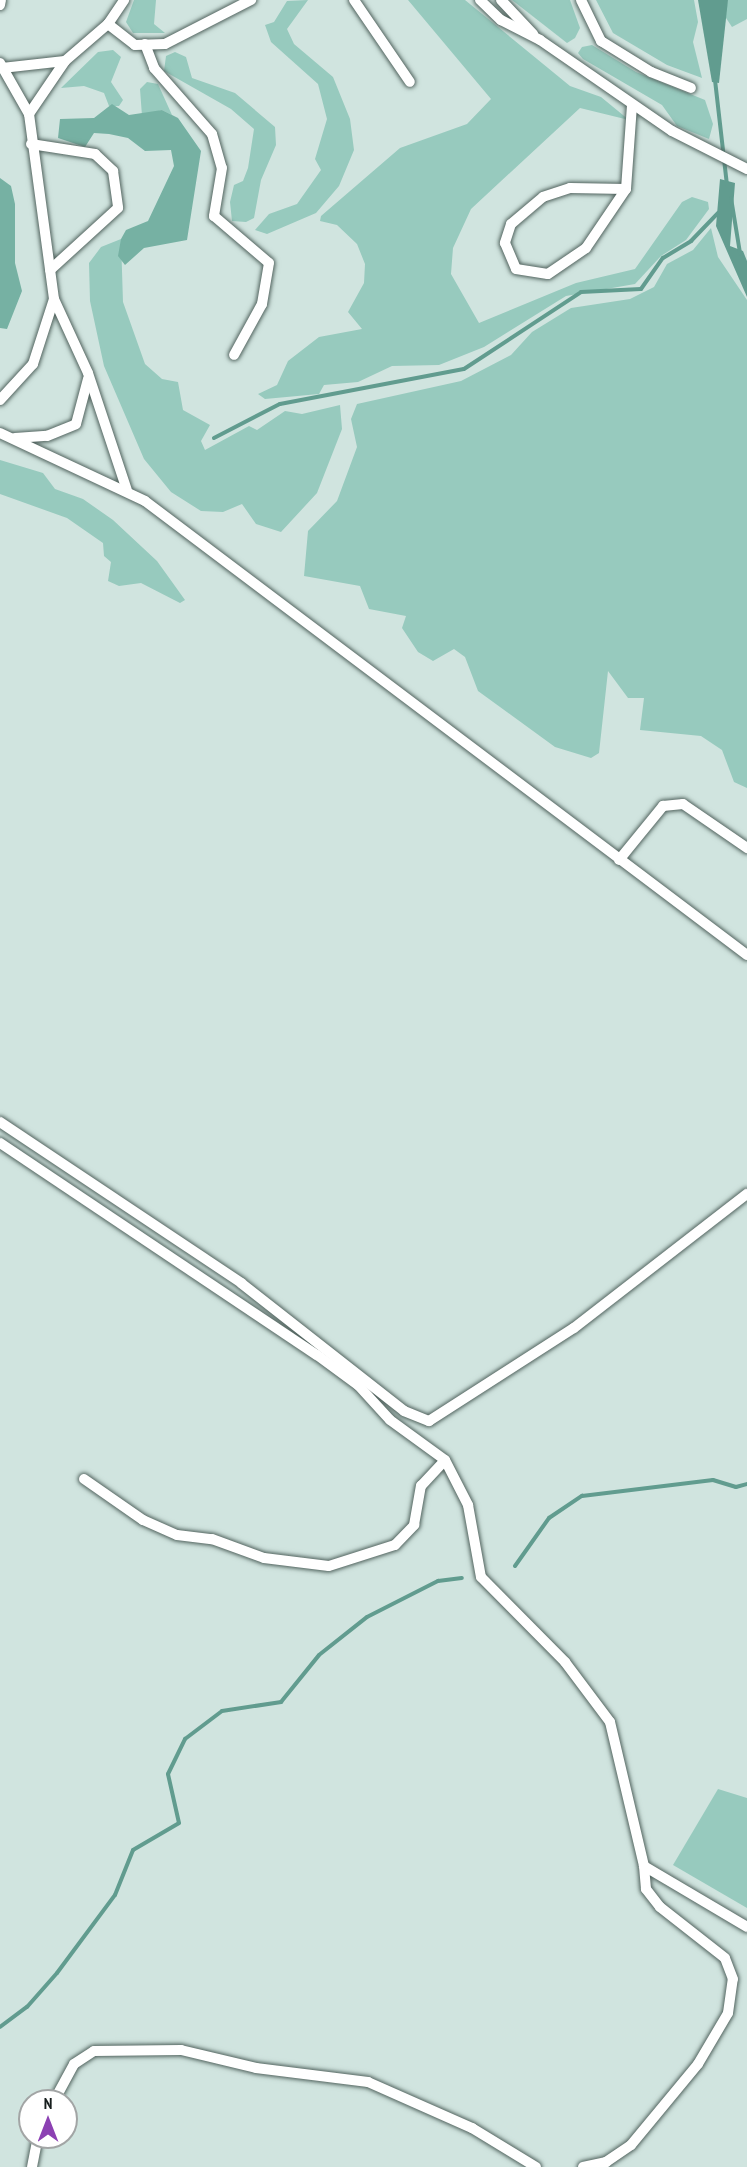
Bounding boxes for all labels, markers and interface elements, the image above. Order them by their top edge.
north arrow [18,2089,78,2149]
text: N [44,2093,52,2113]

